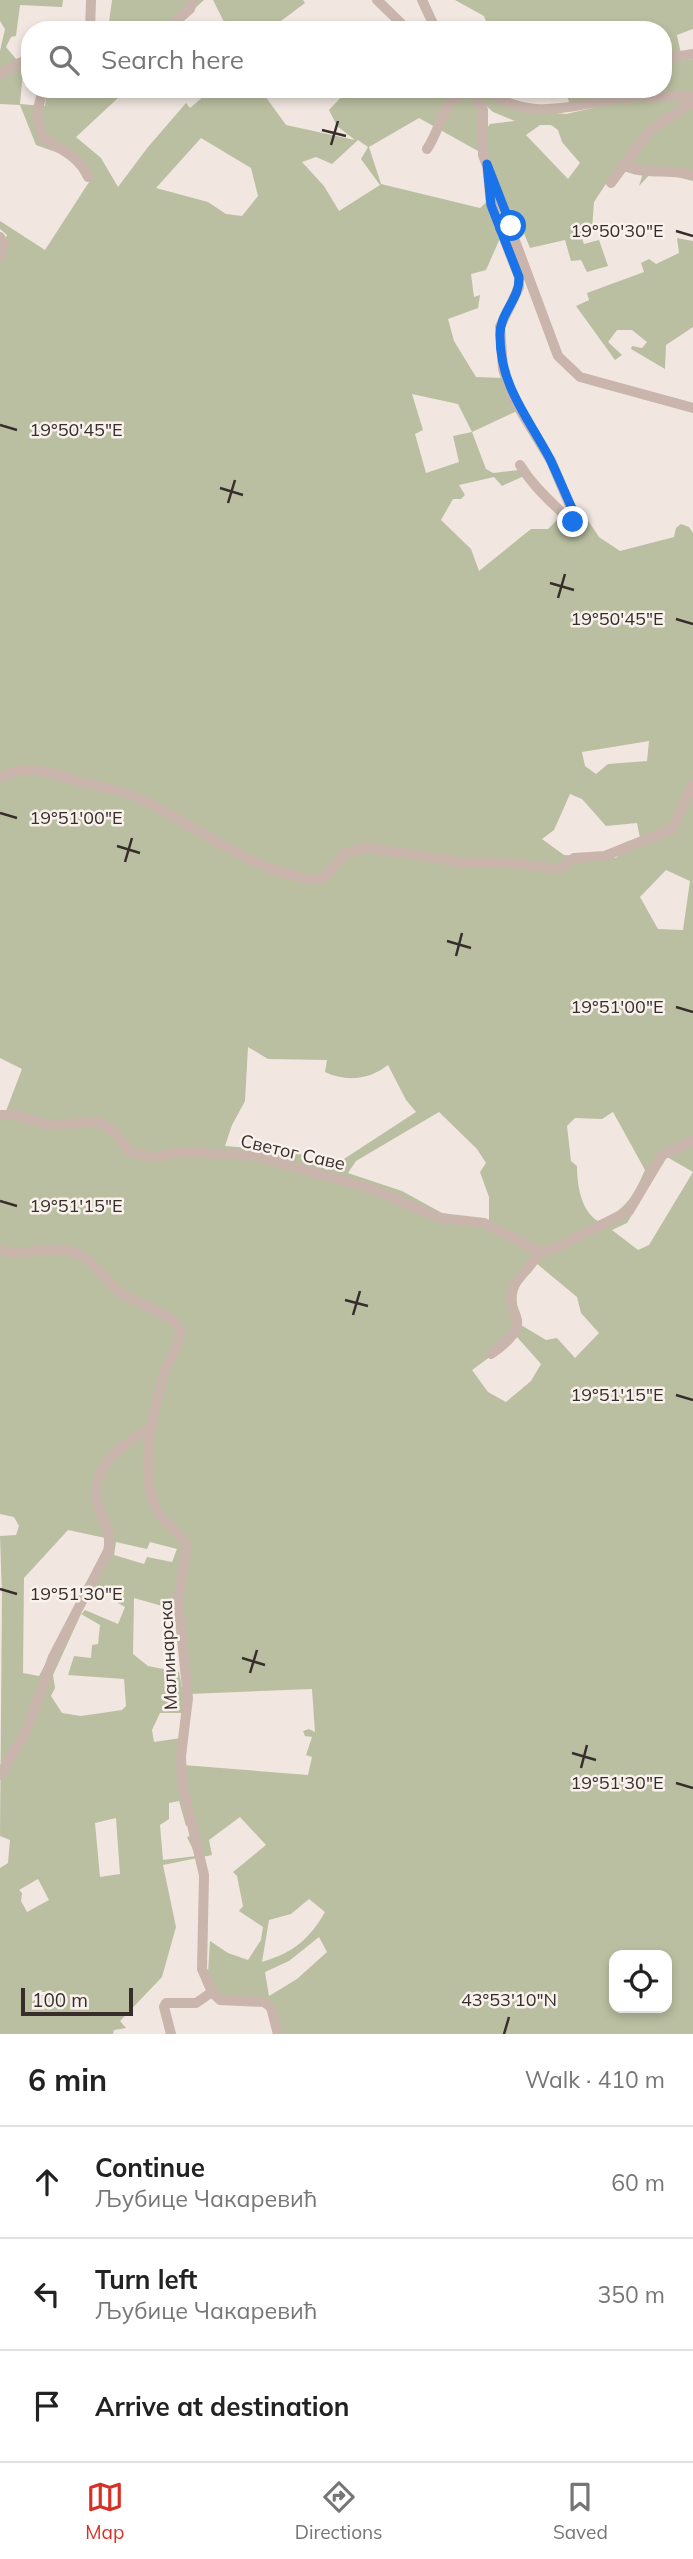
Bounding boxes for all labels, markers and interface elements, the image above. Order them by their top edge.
search box [21,21,672,98]
icon: search [45,41,83,79]
text: Search here [101,43,244,76]
route start [495,210,526,241]
text: 19°50'30"E [570,219,664,242]
text: 19°50'45"E [29,418,123,441]
route end [557,506,588,537]
text: 19°50'45"E [570,607,664,630]
text: 19°51'00"E [29,806,123,829]
text: 19°51'00"E [570,995,664,1018]
street label: Светог Саве [238,1129,348,1175]
text: 19°51'15"E [29,1194,123,1217]
text: 19°51'15"E [570,1383,664,1406]
text: 19°51'30"E [29,1582,123,1605]
street label: Малинарска [154,1599,182,1711]
text: 19°51'30"E [570,1771,664,1794]
map controls [609,1950,672,2013]
button: locate [609,1950,672,2013]
scale bar [21,1985,133,2017]
text: 100 m [32,1988,88,2012]
text: 43°53'10"N [461,1988,557,2011]
text: 6 min [28,2061,107,2099]
text: Walk · 410 m [525,2065,665,2094]
text: Continue [95,2151,205,2184]
icon: ahead [28,2163,66,2201]
text: 60 m [611,2168,665,2197]
text: Љубице Чакаревић [95,2184,317,2213]
text: Turn left [95,2263,197,2296]
icon: left [28,2275,66,2313]
text: 350 m [597,2280,665,2309]
text: Љубице Чакаревић [95,2296,317,2325]
icon: arrive [28,2387,66,2425]
text: Arrive at destination [95,2390,350,2423]
tab: Map [85,2478,124,2544]
tab: Directions [295,2478,383,2544]
tab: Saved [553,2478,608,2544]

